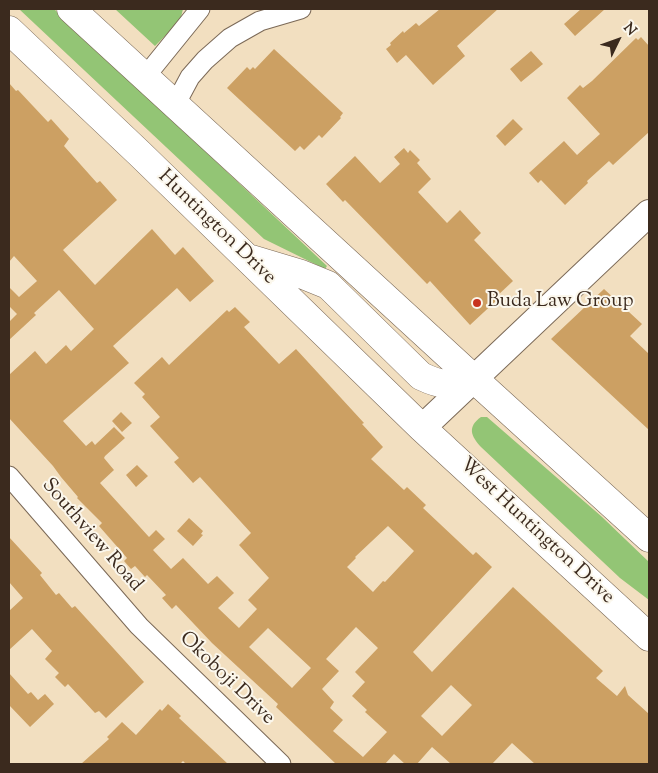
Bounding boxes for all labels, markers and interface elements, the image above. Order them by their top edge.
north arrow [593,15,643,65]
text: N [618,19,640,41]
street label: Huntington Drive [152,166,280,290]
place label: Buda Law Group [487,291,634,315]
marker: Buda Law Group [471,297,483,309]
street label: West Huntington Drive [453,454,619,610]
street label: Southview Road [35,475,147,597]
street label: Okoboji Drive [173,627,279,731]

